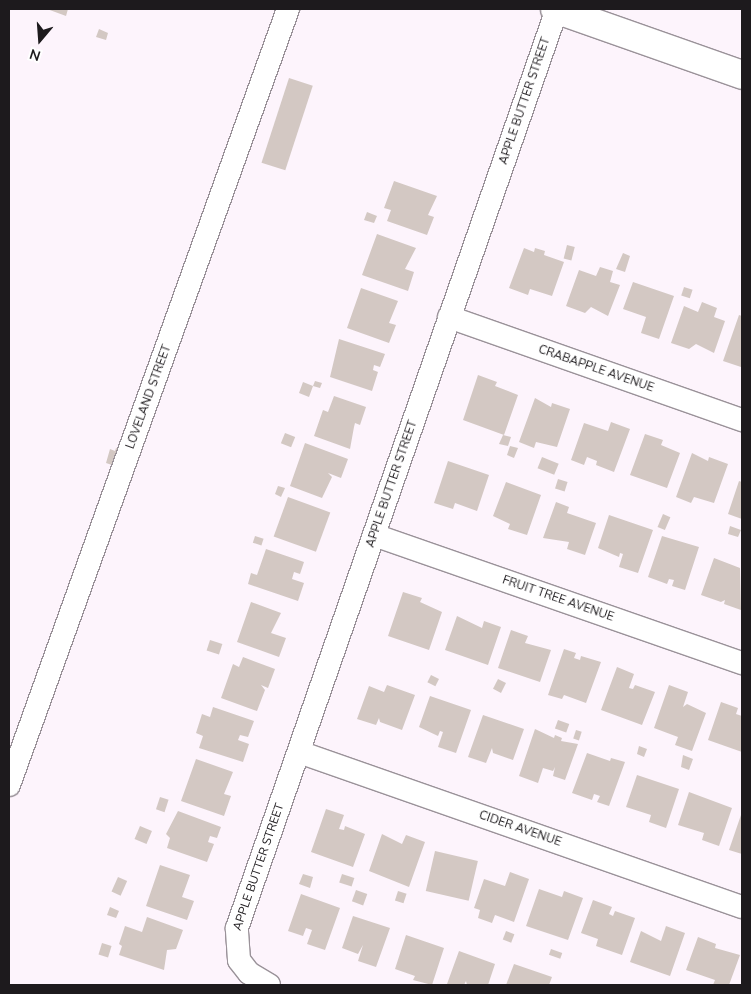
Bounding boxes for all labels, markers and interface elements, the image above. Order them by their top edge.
north arrow [15,15,65,65]
street label: APPLE BUTTER STREET [496,36,554,166]
text: N [27,44,43,65]
street label: CRABAPPLE AVENUE [536,342,656,396]
street label: LOVELAND STREET [123,343,175,451]
street label: APPLE BUTTER STREET [363,419,421,549]
street label: FRUIT TREE AVENUE [500,573,616,625]
street label: APPLE BUTTER STREET [230,802,288,932]
street label: CIDER AVENUE [477,808,563,850]

